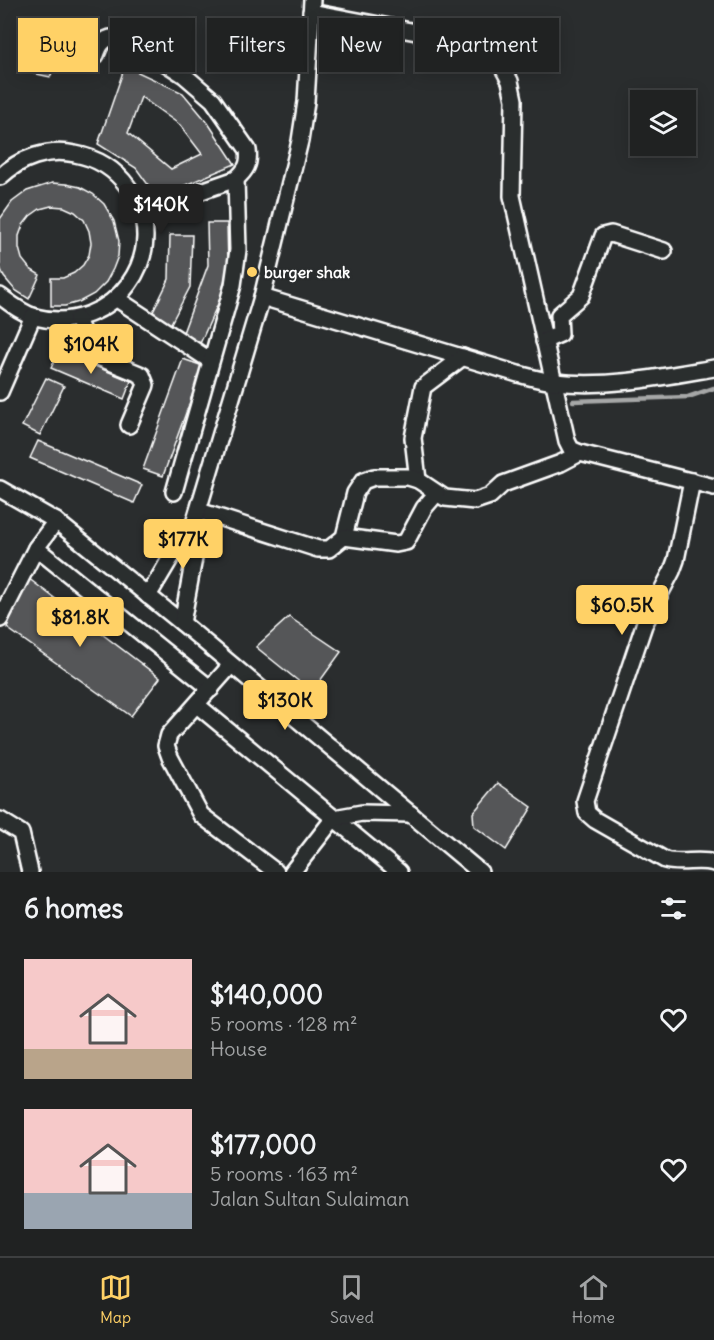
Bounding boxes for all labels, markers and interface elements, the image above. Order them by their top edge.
chip: Buy [18,18,98,72]
chip: Rent [110,18,195,72]
chip: Filters [207,18,307,72]
chip: New [319,18,403,72]
chip: Apartment [415,18,559,72]
map controls [630,90,696,156]
button: layers [630,90,696,156]
pin: $140K [119,184,203,235]
text: $140K [133,191,189,216]
place label: burger shak [264,262,350,283]
marker: burger shak [245,265,259,279]
pin: $104K [49,324,133,375]
text: $104K [63,331,119,356]
pin: $177K [141,519,225,570]
text: $177K [158,526,208,551]
pin: $60.5K [573,585,671,636]
text: $60.5K [590,592,654,617]
pin: $81.8K [31,597,129,648]
text: $81.8K [51,604,109,629]
pin: $130K [243,680,327,731]
text: $130K [257,687,313,712]
text: 6 homes [24,892,123,925]
icon: filters [657,892,690,925]
text: $140,000 [210,978,323,1011]
icon: home [72,983,144,1055]
icon: heart [657,1003,690,1036]
text: 5 rooms · 128 m² [210,1011,358,1036]
text: House [210,1036,267,1061]
text: $177,000 [210,1128,317,1161]
icon: home [72,1133,144,1205]
icon: heart [657,1153,690,1186]
text: 5 rooms · 163 m² [210,1161,358,1186]
text: Jalan Sultan Sulaiman [210,1186,409,1211]
tab: Map [99,1271,132,1327]
tab: Saved [330,1271,374,1327]
tab: Home [572,1271,615,1327]

